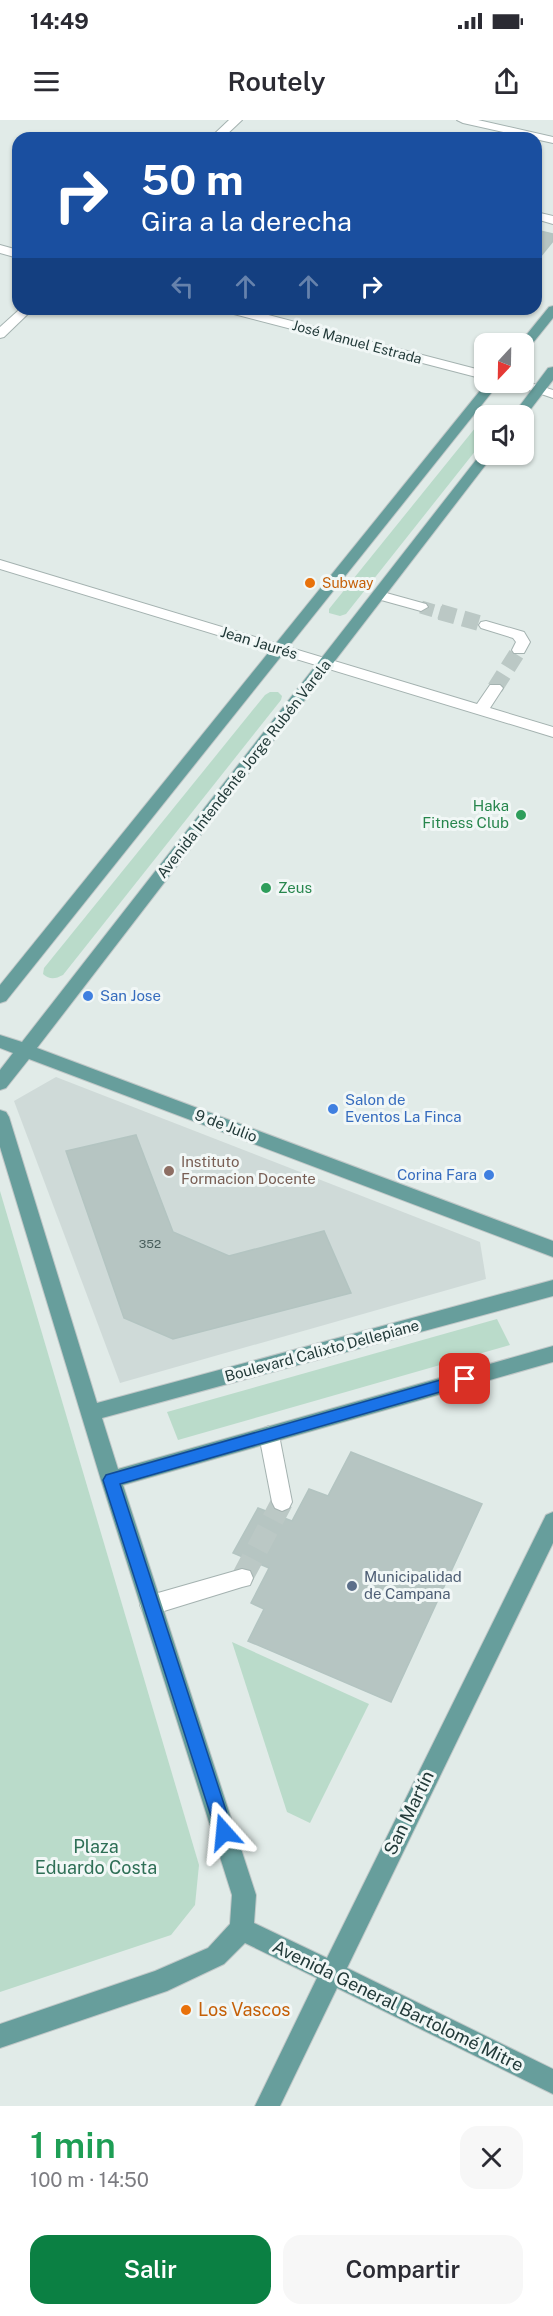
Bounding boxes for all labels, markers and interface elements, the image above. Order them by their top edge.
text: 14:49 [30,8,89,34]
icon: menu [30,65,63,98]
text: Routely [227,65,326,97]
icon: share [490,65,523,98]
text: 50 m [141,155,244,204]
icon: right [42,156,120,234]
text: Gira a la derecha [141,205,352,237]
icon: left [166,270,199,303]
icon: ahead [229,270,262,303]
icon: ahead [292,270,325,303]
icon: right [355,270,388,303]
street label: José Manuel Estrada [290,317,424,367]
north arrow [474,333,534,393]
map controls [474,333,534,465]
button: sound [474,405,534,465]
place label: Subway [322,575,374,591]
marker: Subway [303,576,317,590]
street label: Jean Jaurés [219,623,300,662]
street label: Avenida Intendente Jorge Rubén Varela [153,656,334,881]
place label: Haka Fitness Club [422,797,509,831]
marker: Haka Fitness Club [514,808,528,822]
place label: Zeus [278,879,312,896]
marker: Zeus [259,881,273,895]
place label: San Jose [100,987,161,1004]
marker: San Jose [81,989,95,1003]
place label: Salon de Eventos La Finca [345,1091,462,1125]
marker: Salon de Eventos La Finca [326,1102,340,1116]
street label: 9 de Julio [193,1106,260,1145]
place label: Instituto Formacion Docente [181,1153,316,1187]
marker: Instituto Formacion Docente [162,1164,176,1178]
place label: Corina Fara [397,1166,477,1183]
marker: Corina Fara [482,1168,496,1182]
house number: 352 [139,1237,161,1251]
street label: Boulevard Calixto Dellepiane [223,1316,421,1385]
pin [439,1353,490,1404]
icon: arrive [448,1362,481,1395]
place label: Municipalidad de Campana [364,1568,462,1602]
marker: Municipalidad de Campana [345,1579,359,1593]
street label: San Martín [379,1767,438,1858]
position arrow [192,1800,256,1864]
park label: Plaza Eduardo Costa [35,1836,157,1878]
street label: Avenida General Bartolomé Mitre [269,1935,527,2076]
place label: Los Vascos [198,1999,290,2020]
marker: Los Vascos [179,2003,193,2017]
text: 1 min [30,2124,116,2166]
button: close [460,2126,523,2189]
text: 100 m · 14:50 [30,2168,149,2192]
button: Salir [30,2235,271,2304]
button: Compartir [283,2235,523,2304]

